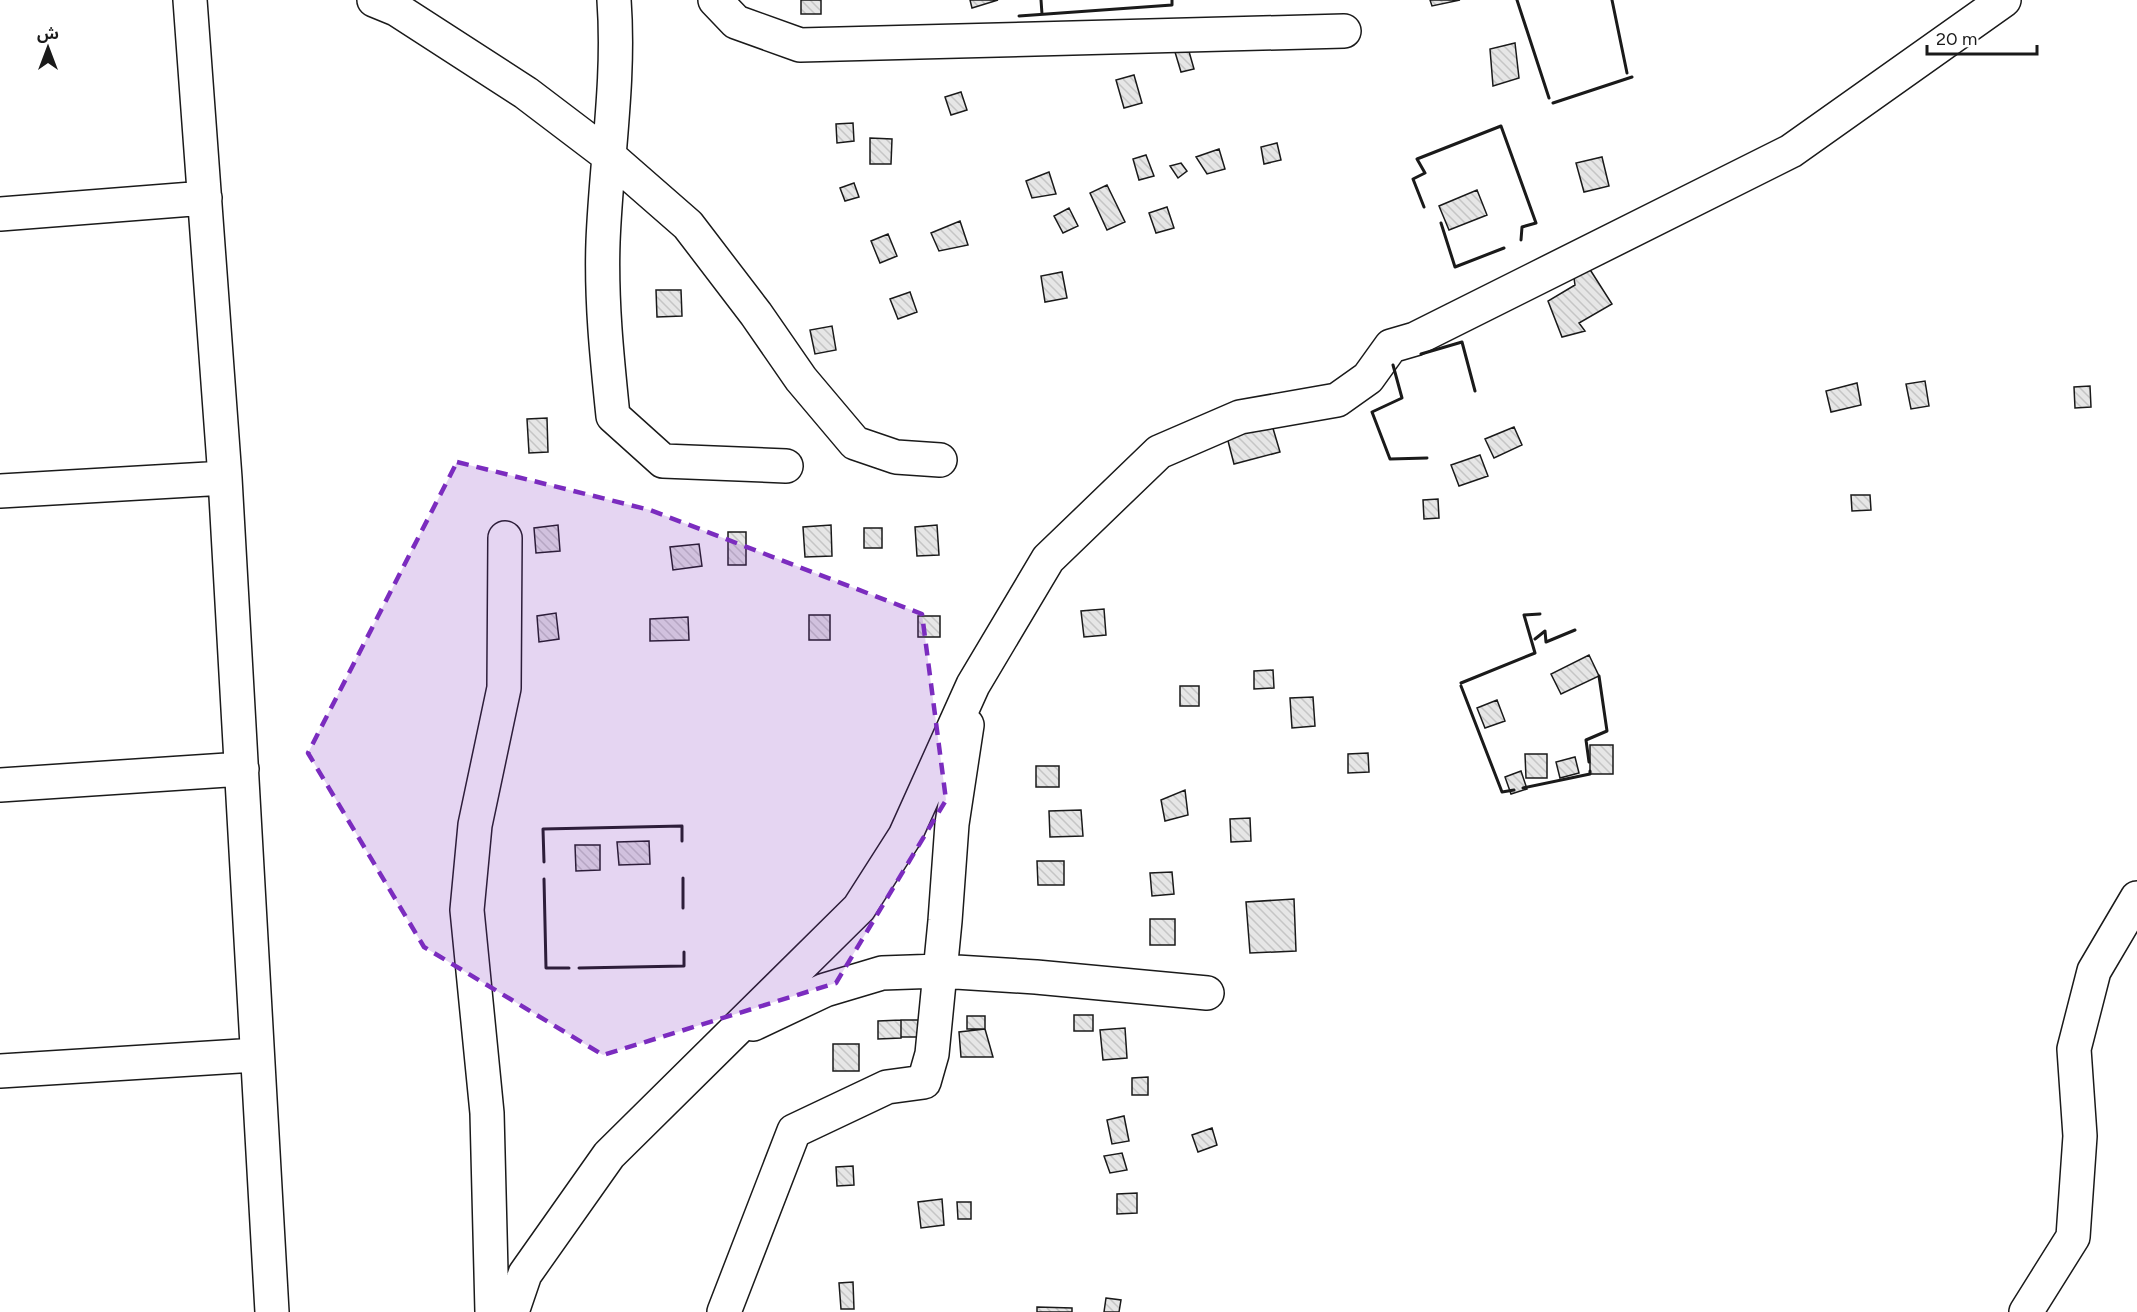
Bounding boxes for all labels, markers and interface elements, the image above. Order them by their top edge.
north arrow [18,18,78,78]
scale bar [1927,18,2036,56]
text: ش [37,24,59,43]
text: 20 m [1936,28,1977,50]

